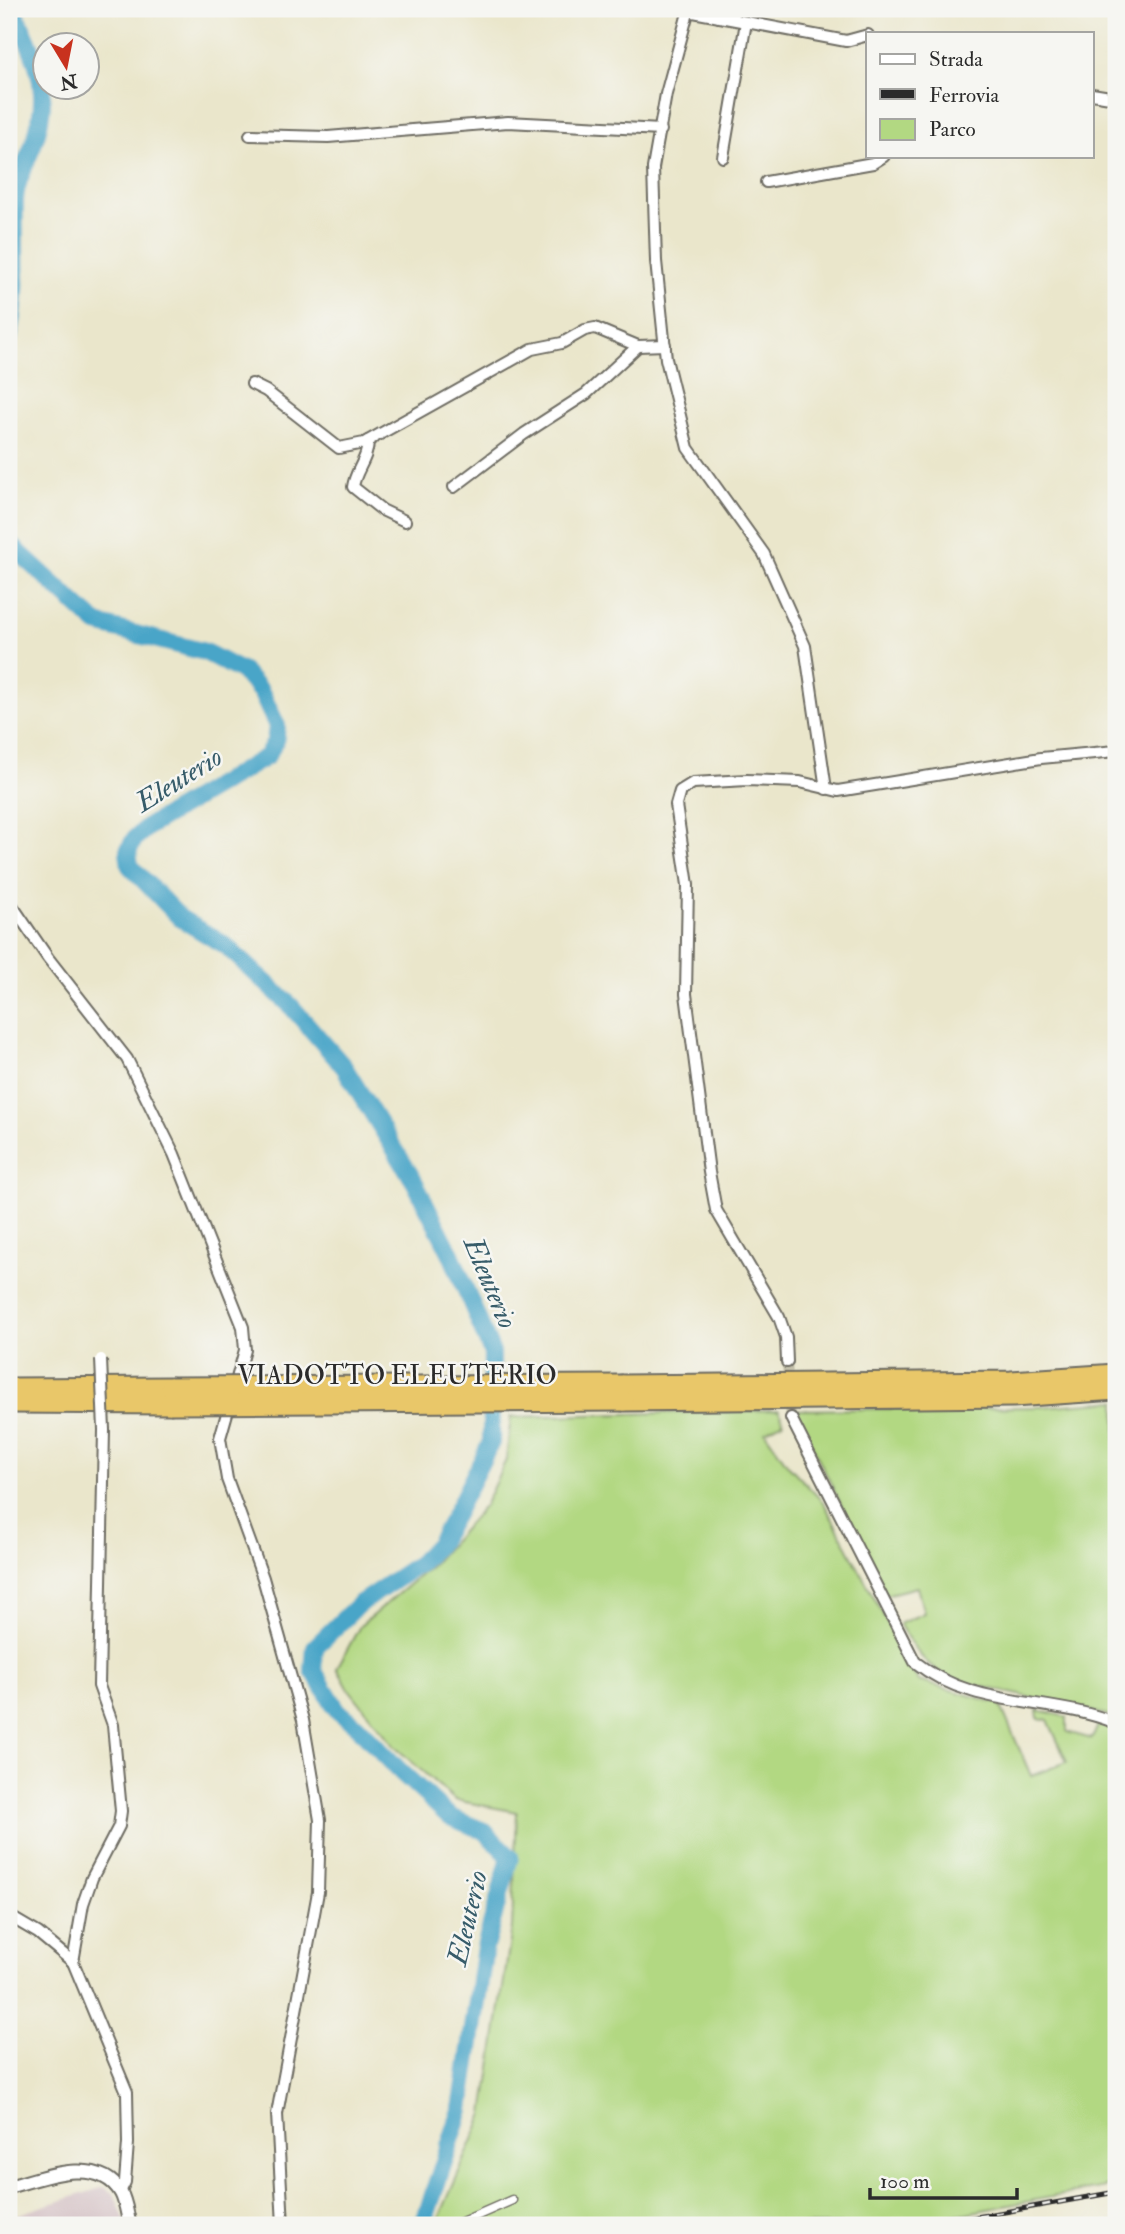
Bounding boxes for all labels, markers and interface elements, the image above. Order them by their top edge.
north arrow [32,32,102,102]
legend [866,32,1094,158]
text: Strada [929,46,983,73]
text: N [57,68,80,95]
text: Ferrovia [929,82,1000,109]
text: Parco [929,116,976,143]
water label: Eleuterio [127,740,229,821]
water label: Eleuterio [454,1230,525,1334]
street label: VIADOTTO ELEUTERIO [237,1360,557,1392]
water label: Eleuterio [440,1867,496,1971]
scale bar [870,2157,1016,2201]
text: 100 m [880,2168,930,2195]

